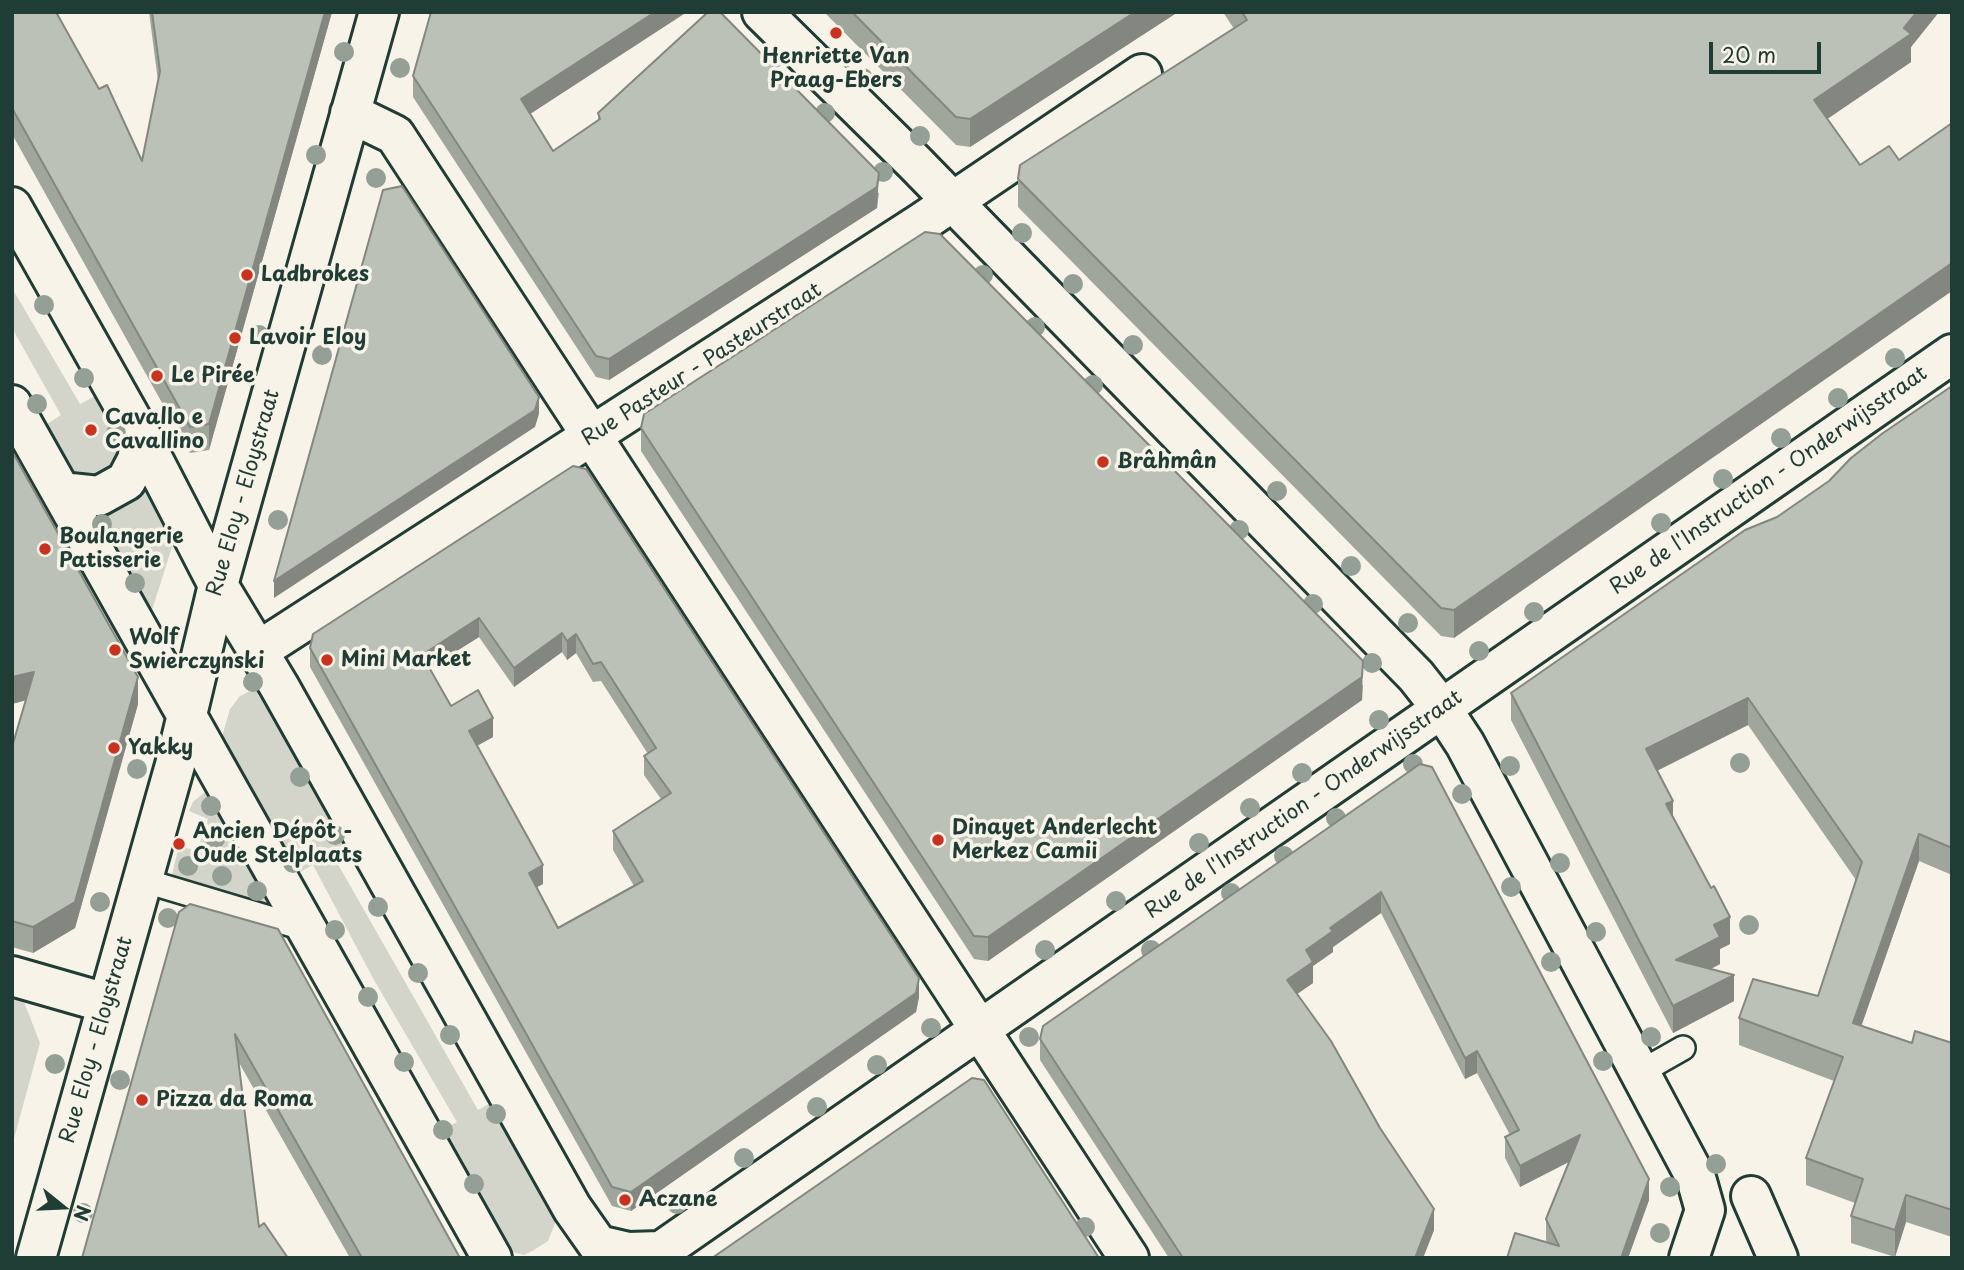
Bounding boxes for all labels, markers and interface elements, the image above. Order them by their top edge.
marker: Henriette Van Praag-Ebers [828,25,844,41]
scale bar [1712,28,1824,72]
text: 20 m [1722,38,1776,70]
place label: Henriette Van Praag-Ebers [762,44,910,94]
place label: Ladbrokes [261,262,369,288]
marker: Ladbrokes [239,267,255,283]
street label: Rue Pasteur - Pasteurstraat [577,278,827,452]
place label: Lavoir Eloy [249,325,366,351]
marker: Lavoir Eloy [227,330,243,346]
street label: Rue de l'Instruction - Onderwijsstraat [1606,361,1932,601]
place label: Le Pirée [171,363,255,389]
marker: Le Pirée [149,368,165,384]
street label: Rue Eloy - Eloystraat [202,387,286,599]
place label: Cavallo e Cavallino [105,405,204,455]
marker: Cavallo e Cavallino [83,422,99,438]
place label: Brâhmân [1117,449,1217,475]
marker: Brâhmân [1095,454,1111,470]
place label: Boulangerie Patisserie [59,524,184,574]
marker: Boulangerie Patisserie [37,541,53,557]
place label: Wolf Swierczynski [129,625,264,675]
marker: Wolf Swierczynski [107,642,123,658]
place label: Mini Market [341,647,471,673]
marker: Mini Market [319,652,335,668]
street label: Rue de l'Instruction - Onderwijsstraat [1141,685,1467,925]
place label: Yakky [128,735,193,761]
marker: Yakky [106,740,122,756]
place label: Dinayet Anderlecht Merkez Camii [952,815,1158,865]
place label: Ancien Dépôt - Oude Stelplaats [193,819,362,869]
marker: Dinayet Anderlecht Merkez Camii [930,832,946,848]
marker: Ancien Dépôt - Oude Stelplaats [171,836,187,852]
street label: Rue Eloy - Eloystraat [55,934,139,1146]
place label: Pizza da Roma [156,1087,313,1113]
marker: Pizza da Roma [134,1092,150,1108]
north arrow [28,1172,98,1242]
place label: Aczane [639,1187,717,1213]
marker: Aczane [617,1192,633,1208]
text: N [67,1202,99,1225]

